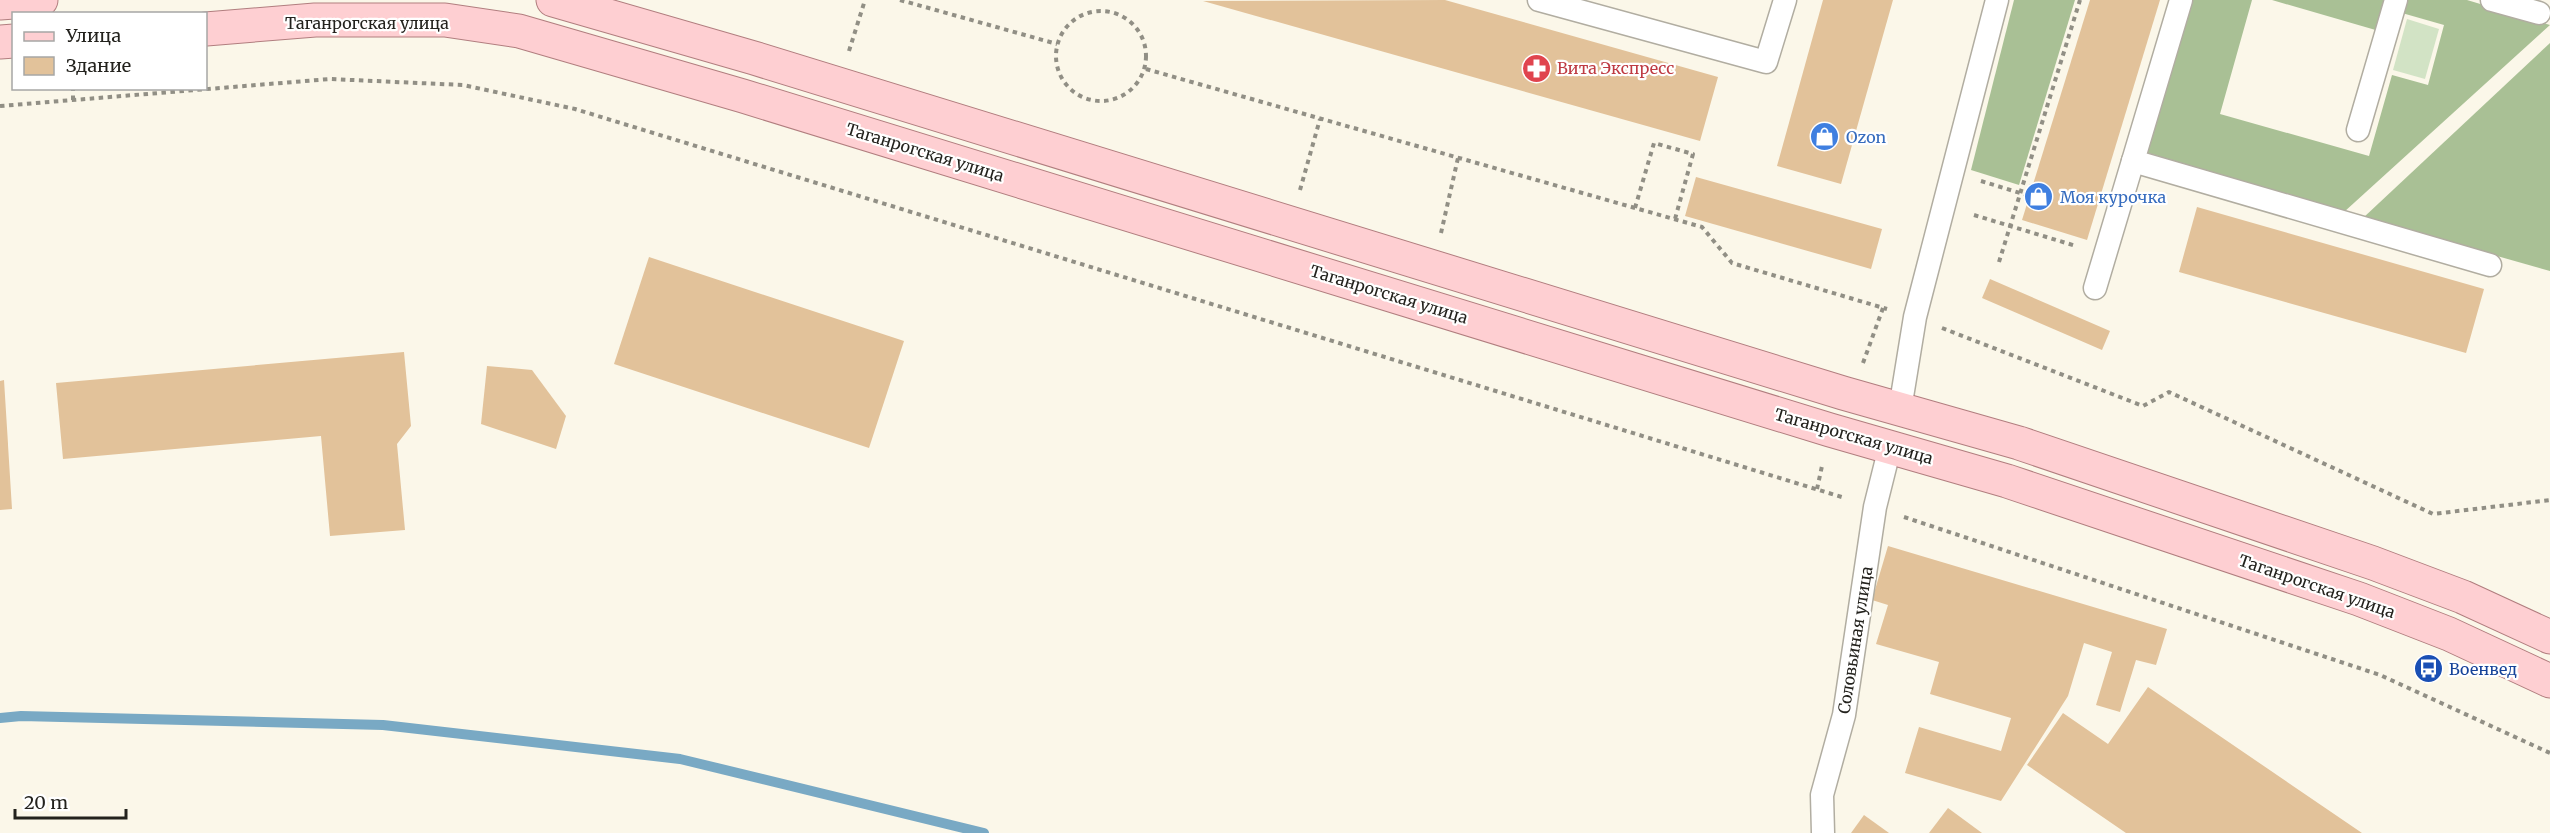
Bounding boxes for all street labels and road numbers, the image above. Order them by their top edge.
street label: Таганрогская улица [285,13,449,33]
street label: Таганрогская улица [844,118,1007,186]
street label: Таганрогская улица [1308,260,1471,328]
street label: Таганрогская улица [1772,404,1936,468]
street label: Таганрогская улица [2236,550,2398,622]
street label: Соловьиная улица [1833,564,1877,715]

